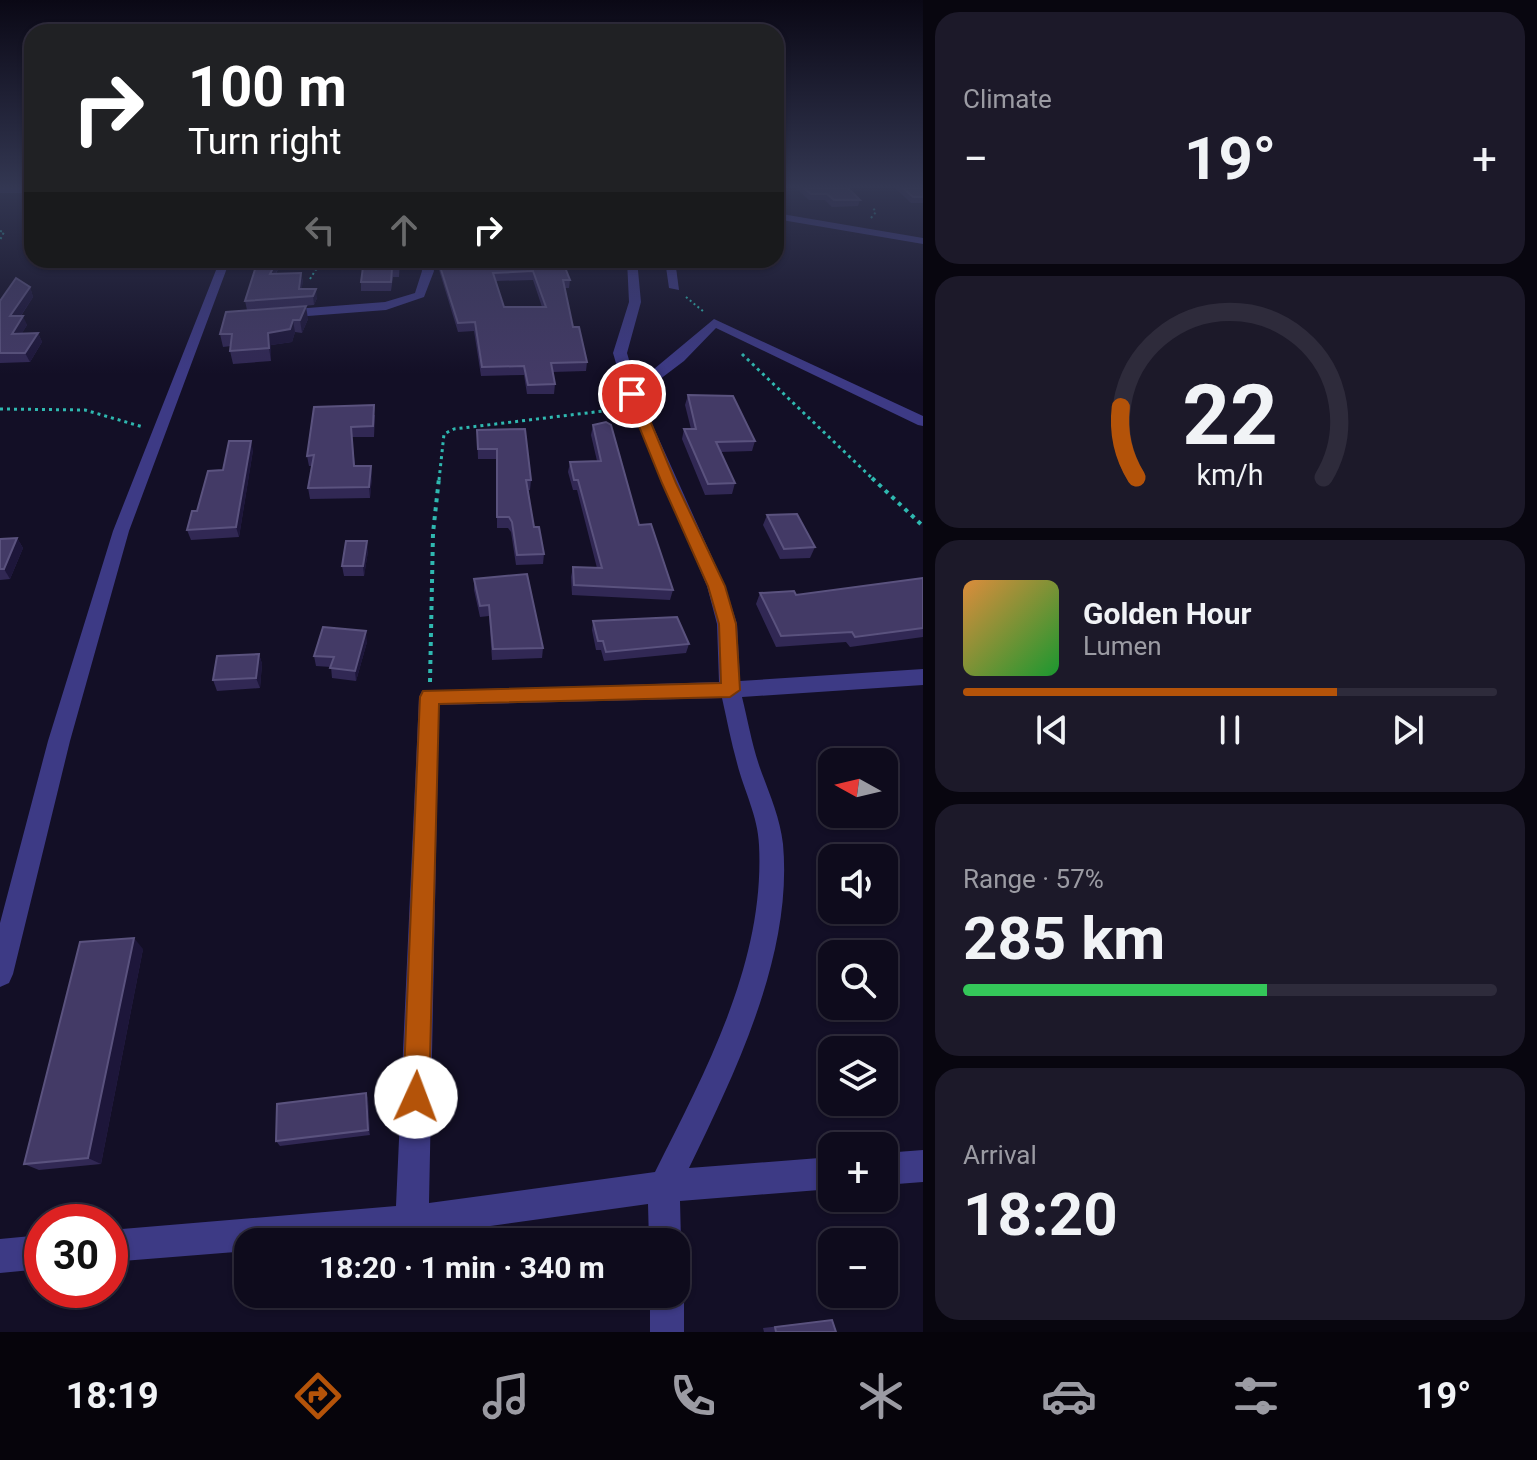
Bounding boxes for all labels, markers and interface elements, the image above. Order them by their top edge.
text: 100 m [188,54,347,120]
icon: right [56,56,160,160]
text: Climate [963,84,1052,114]
text: Turn right [188,121,341,163]
text: 19° [1184,123,1276,194]
text: − [963,133,988,185]
text: + [1472,133,1497,185]
icon: left [298,208,342,252]
icon: ahead [382,208,426,252]
icon: right [466,208,510,252]
pin [598,360,666,428]
text: 22 [1182,367,1278,464]
icon: arrive [610,372,654,416]
text: km/h [1196,458,1264,492]
text: Golden Hour [1083,596,1252,631]
text: Lumen [1083,631,1162,661]
icon: previous [1030,708,1074,752]
icon: pause [1208,708,1252,752]
icon: next [1386,708,1430,752]
north arrow [818,748,898,828]
map controls [818,748,898,1308]
button: sound [818,844,898,924]
text: Range · 57% [963,864,1104,894]
text: 285 km [963,903,1165,974]
button: search [818,940,898,1020]
button: layers [818,1036,898,1116]
position arrow [374,1055,458,1139]
button: + [818,1132,898,1212]
text: Arrival [963,1140,1037,1170]
text: 18:20 [963,1179,1118,1250]
speed limit sign: 30 [24,1204,128,1308]
button: − [818,1228,898,1308]
text: 18:20 · 1 min · 340 m [319,1250,605,1285]
icon: directions [290,1368,346,1424]
icon: music [478,1368,534,1424]
icon: phone [665,1368,721,1424]
icon: climate [853,1368,909,1424]
icon: car [1041,1368,1097,1424]
icon: filters [1228,1368,1284,1424]
text: 18:19 [66,1375,159,1417]
text: 19° [1416,1375,1471,1417]

